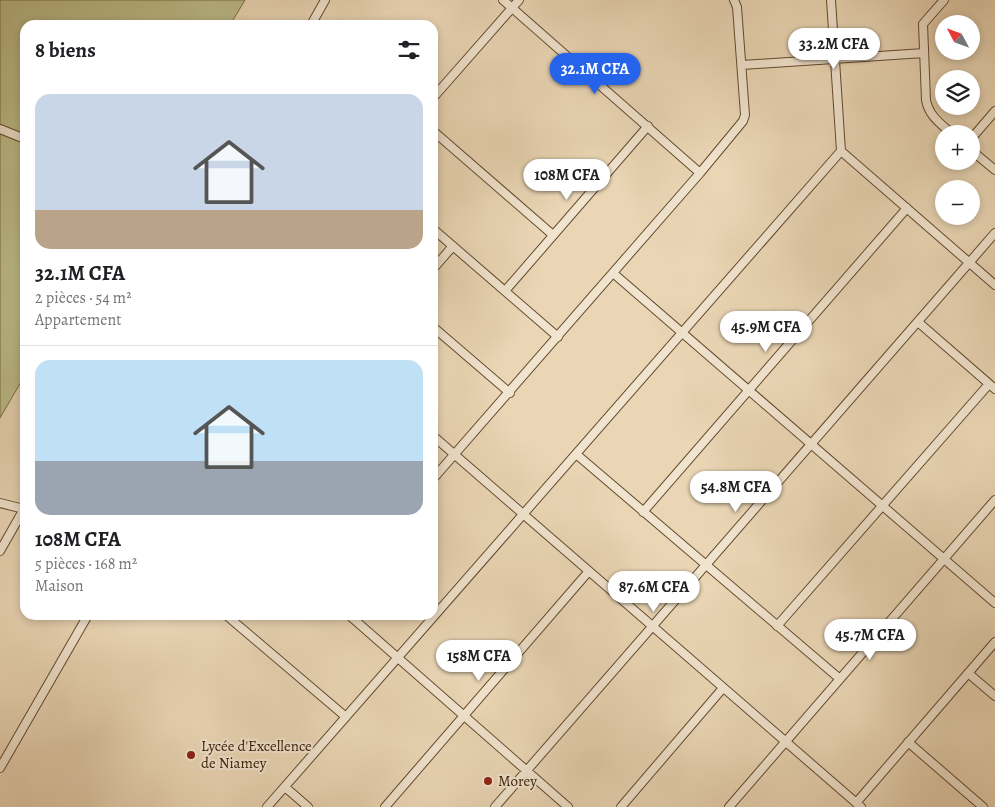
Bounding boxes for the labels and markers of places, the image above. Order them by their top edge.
pin: 33.2M CFA [777,28,891,70]
pin: 32.1M CFA [538,52,652,95]
pin: 108M CFA [515,158,619,201]
pin: 45.9M CFA [709,310,823,353]
pin: 54.8M CFA [679,470,793,513]
pin: 87.6M CFA [597,570,711,613]
pin: 45.7M CFA [813,618,927,661]
pin: 158M CFA [427,640,531,682]
place label: Lycée d'Excellence de Niamey [201,736,312,773]
marker: Lycée d'Excellence de Niamey [185,749,197,761]
place label: Morey [498,771,537,791]
marker: Morey [482,775,494,787]

